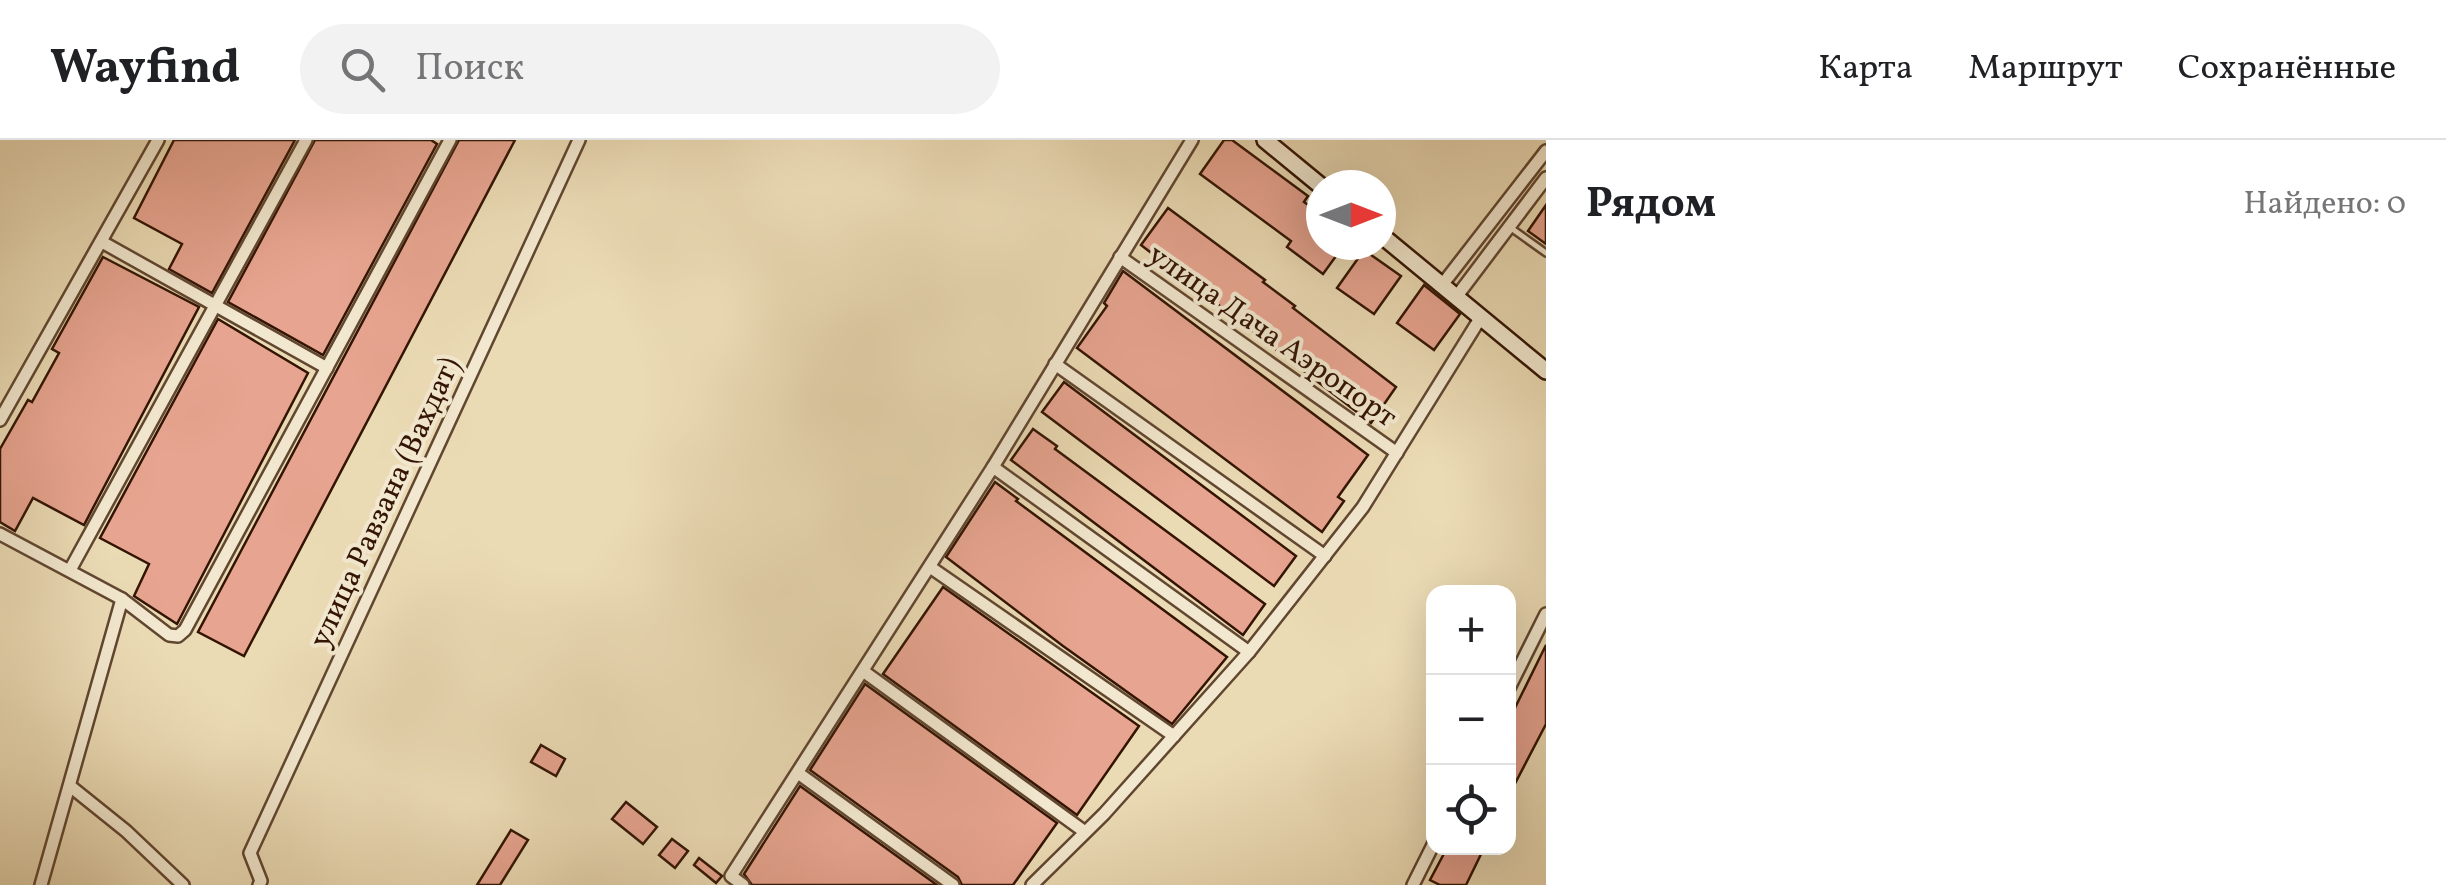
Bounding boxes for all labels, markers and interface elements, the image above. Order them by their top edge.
search box [300,24,1000,114]
text: Wayfind [50,36,240,103]
icon: search [335,42,390,97]
text: Поиск [415,43,524,96]
text: Карта [1818,45,1913,93]
text: Маршрут [1968,45,2123,93]
text: Сохранённые [2178,45,2396,93]
north arrow [1306,170,1396,260]
text: Рядом [1586,176,1716,235]
text: Найдено: 0 [2244,183,2406,227]
street label: улица Дача Аэропорт [1139,235,1405,439]
street label: улица Равзана (Вахдат) [300,351,472,655]
map controls [1426,585,1516,855]
button: + [1426,585,1516,675]
button: − [1426,675,1516,765]
button: locate [1426,765,1516,855]

